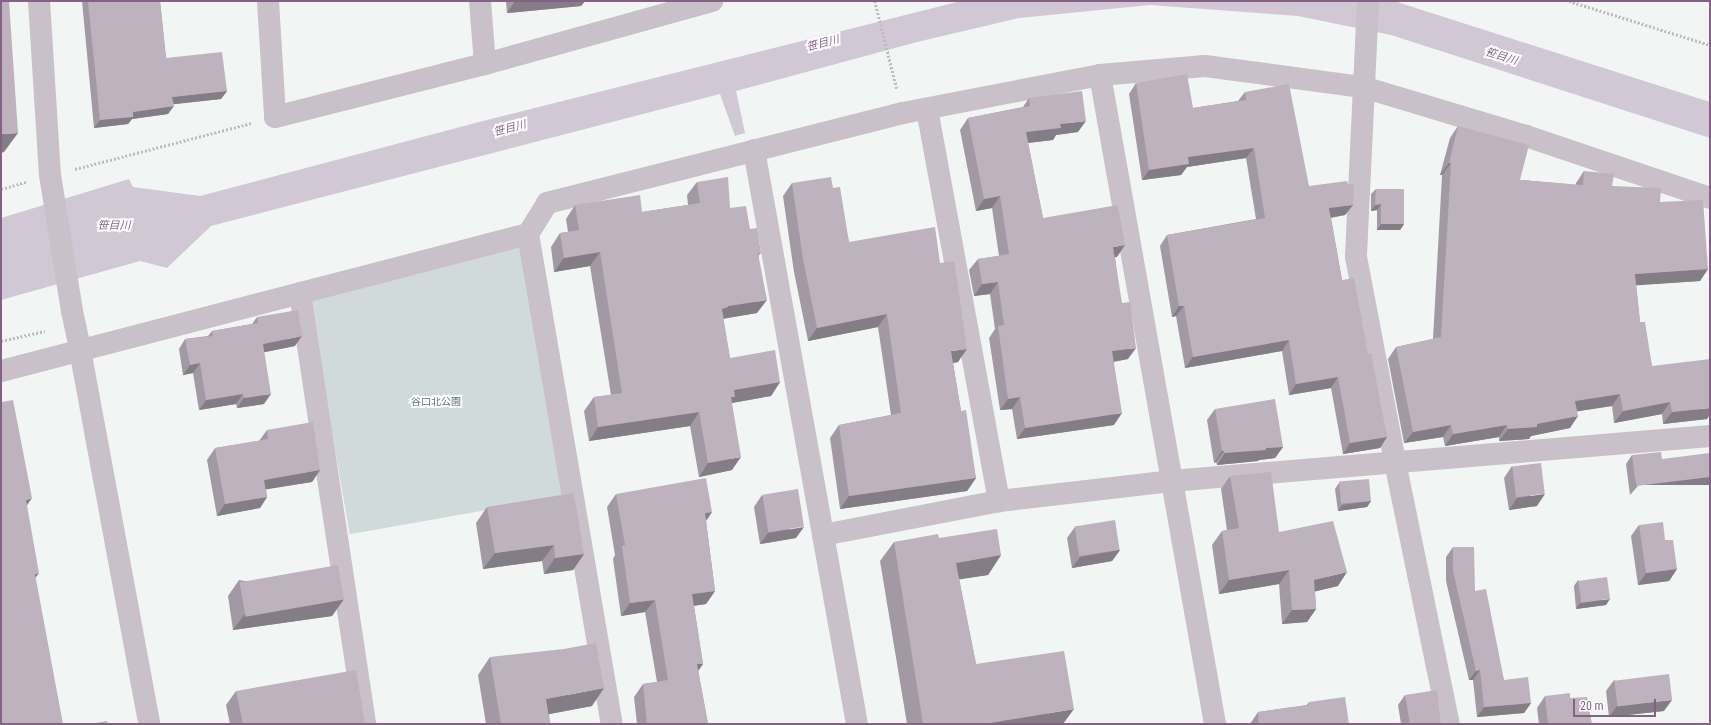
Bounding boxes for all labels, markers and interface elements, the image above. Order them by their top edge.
water label: 笹目川 [805,33,841,55]
water label: 笹目川 [1483,46,1519,68]
water label: 笹目川 [492,118,528,140]
water label: 笹目川 [98,219,130,233]
park label: 谷口北公園 [411,396,461,408]
scale bar [1575,691,1658,717]
text: 20 m [1580,699,1604,713]

